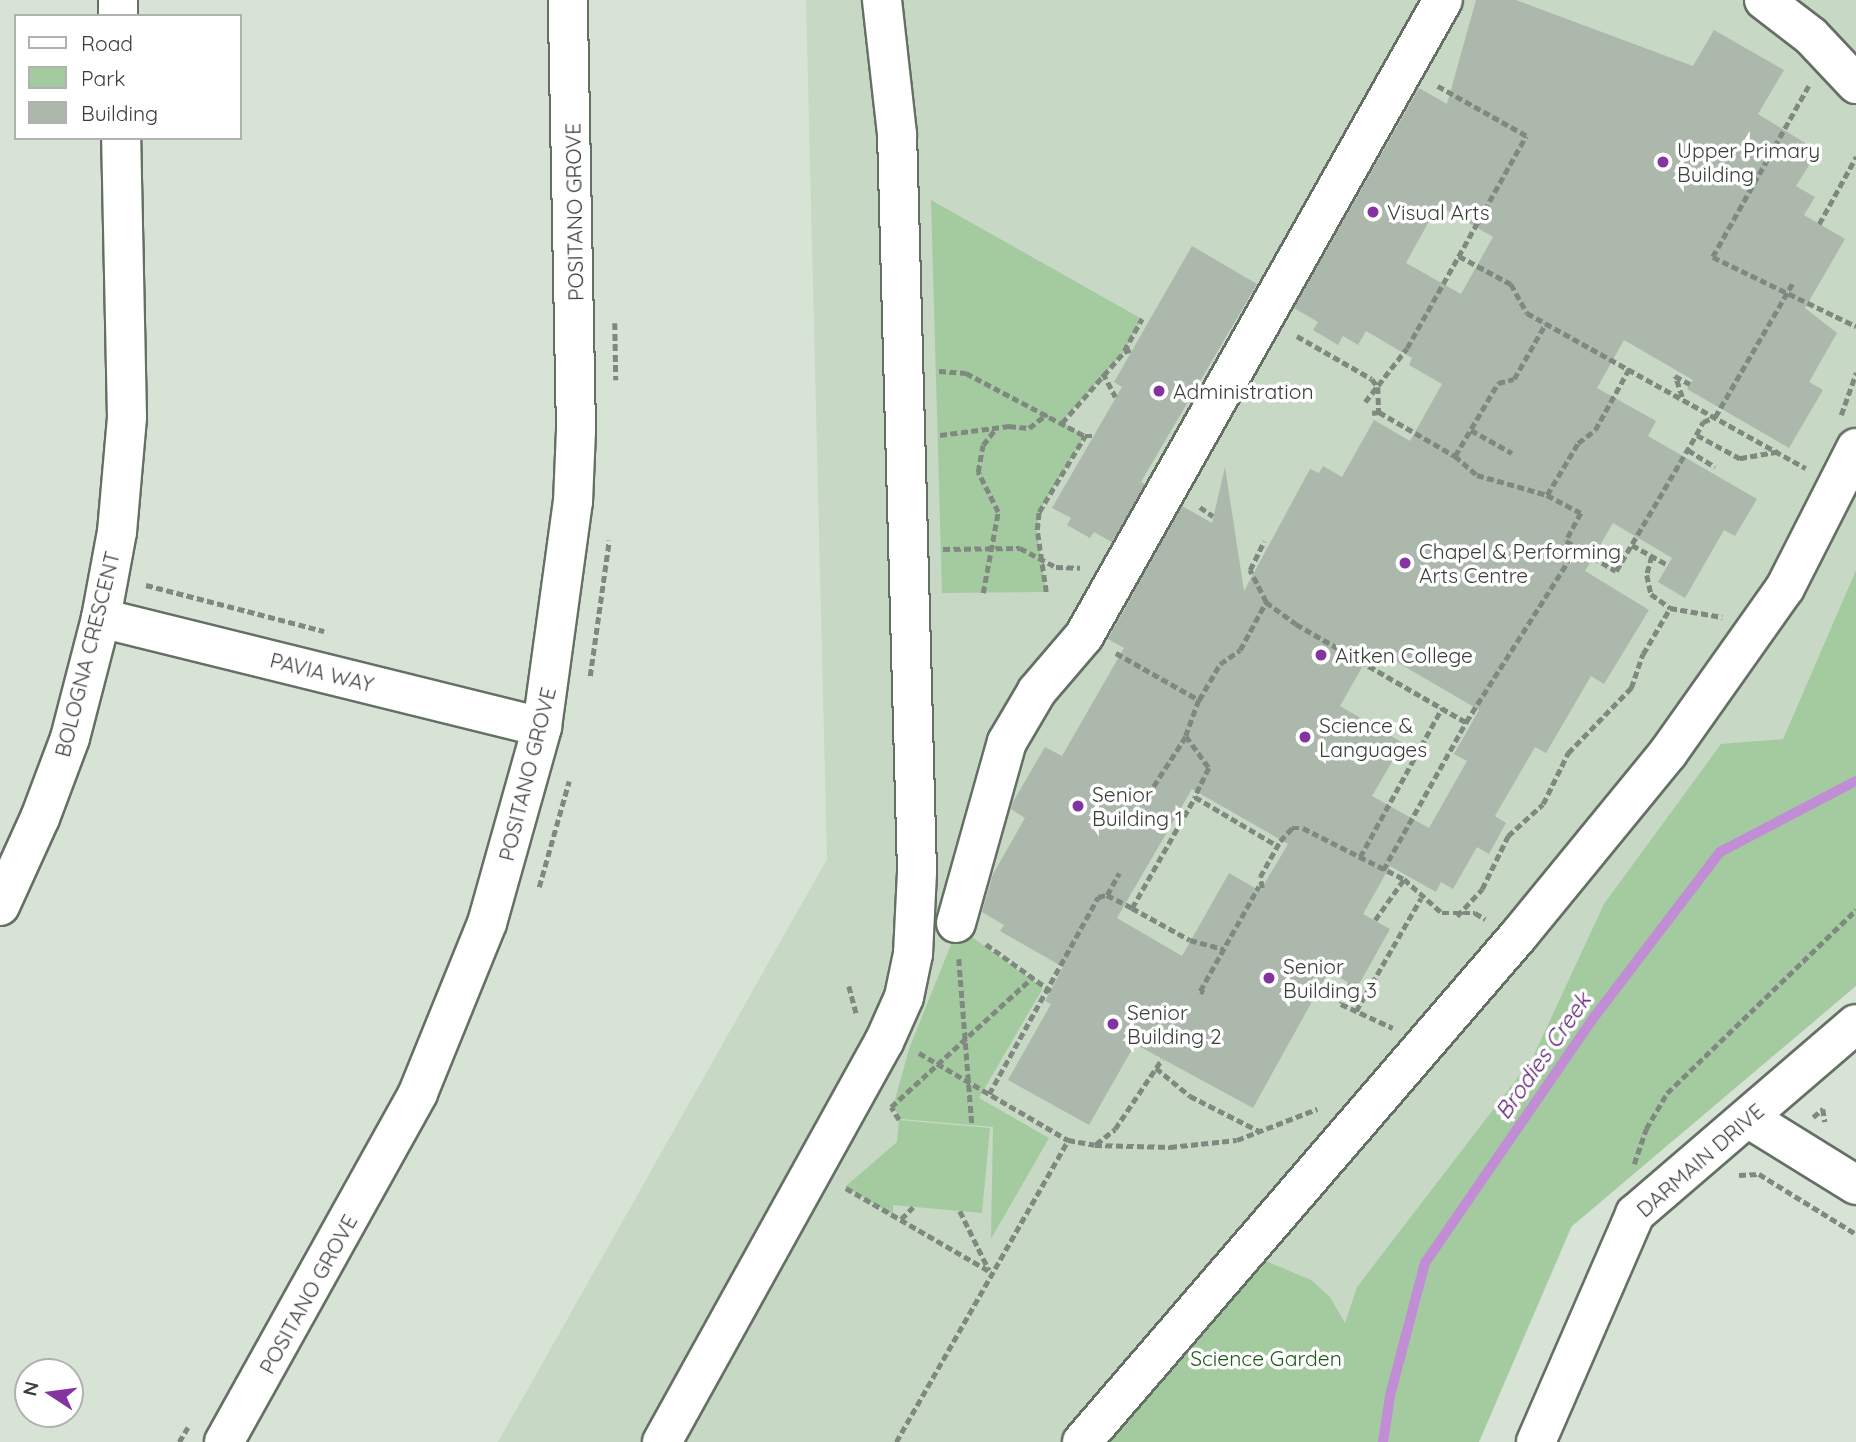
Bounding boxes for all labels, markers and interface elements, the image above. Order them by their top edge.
legend [14,14,242,140]
text: Road [81,30,133,56]
text: Park [81,65,125,91]
text: Building [81,100,158,126]
street label: POSITANO GROVE [560,123,588,301]
place label: Upper Primary Building [1677,137,1820,187]
marker: Upper Primary Building [1655,154,1671,170]
place label: Visual Arts [1387,199,1490,225]
marker: Visual Arts [1365,204,1381,220]
place label: Administration [1173,378,1314,404]
marker: Administration [1151,383,1167,399]
place label: Chapel & Performing Arts Centre [1419,538,1621,588]
street label: BOLOGNA CRESCENT [49,549,125,759]
marker: Chapel & Performing Arts Centre [1397,555,1413,571]
place label: Aitken College [1335,642,1473,668]
street label: PAVIA WAY [267,647,377,697]
marker: Aitken College [1313,647,1329,663]
street label: POSITANO GROVE [493,685,561,863]
place label: Science & Languages [1319,712,1427,762]
marker: Science & Languages [1297,729,1313,745]
place label: Senior Building 1 [1092,781,1183,831]
marker: Senior Building 1 [1070,798,1086,814]
place label: Senior Building 3 [1283,953,1377,1003]
marker: Senior Building 3 [1261,970,1277,986]
water label: Brodies Creek [1489,988,1597,1124]
place label: Senior Building 2 [1127,999,1222,1049]
marker: Senior Building 2 [1105,1016,1121,1032]
street label: DARMAIN DRIVE [1631,1098,1769,1222]
street label: POSITANO GROVE [254,1210,362,1378]
park label: Science Garden [1190,1345,1342,1371]
north arrow [14,1358,84,1428]
text: N [17,1379,44,1398]

